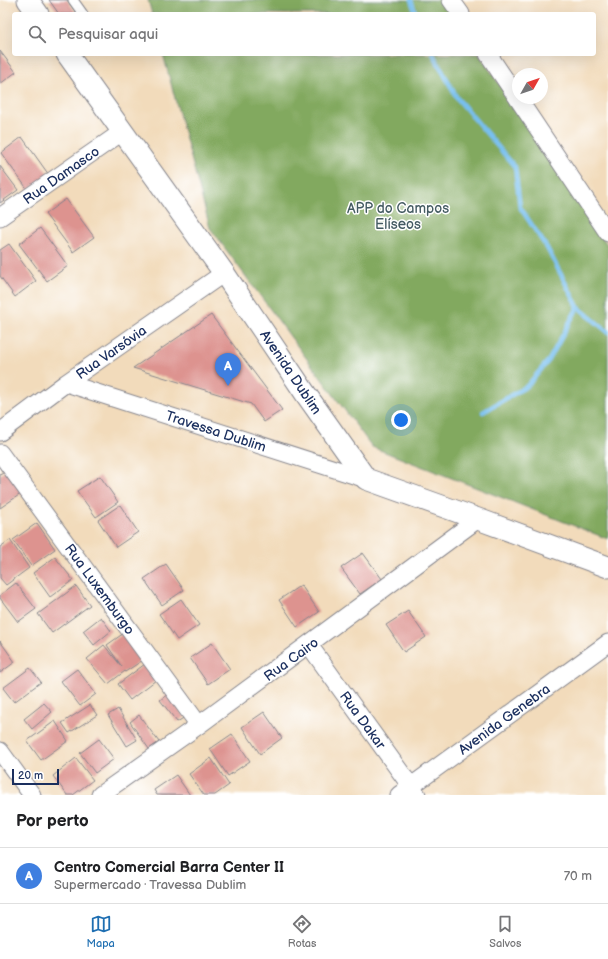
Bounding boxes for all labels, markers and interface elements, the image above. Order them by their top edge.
search box [12,12,596,56]
icon: search [26,23,48,45]
text: Pesquisar aqui [58,25,158,44]
north arrow [512,68,548,104]
street label: Rua Damasco [20,143,103,208]
park label: APP do Campos Elíseos [347,200,449,233]
street label: Rua Varsóvia [73,322,150,383]
street label: Avenida Dublim [256,327,325,418]
pin: A [215,353,241,386]
street label: Travessa Dublim [163,407,268,456]
your location [391,410,411,430]
street label: Rua Luxemburgo [61,541,138,638]
street label: Rua Cairo [261,634,322,685]
street label: Avenida Genebra [455,680,554,758]
street label: Rua Dakar [336,688,390,753]
scale bar [12,767,59,786]
text: 20 m [18,769,43,782]
text: Por perto [16,811,89,831]
text: Centro Comercial Barra Center II [54,858,284,877]
text: A [25,868,33,884]
text: 70 m [564,868,592,884]
text: Supermercado · Travessa Dublim [54,877,246,893]
tab: Mapa [86,913,115,950]
tab: Rotas [288,913,316,950]
tab: Salvos [489,913,522,950]

